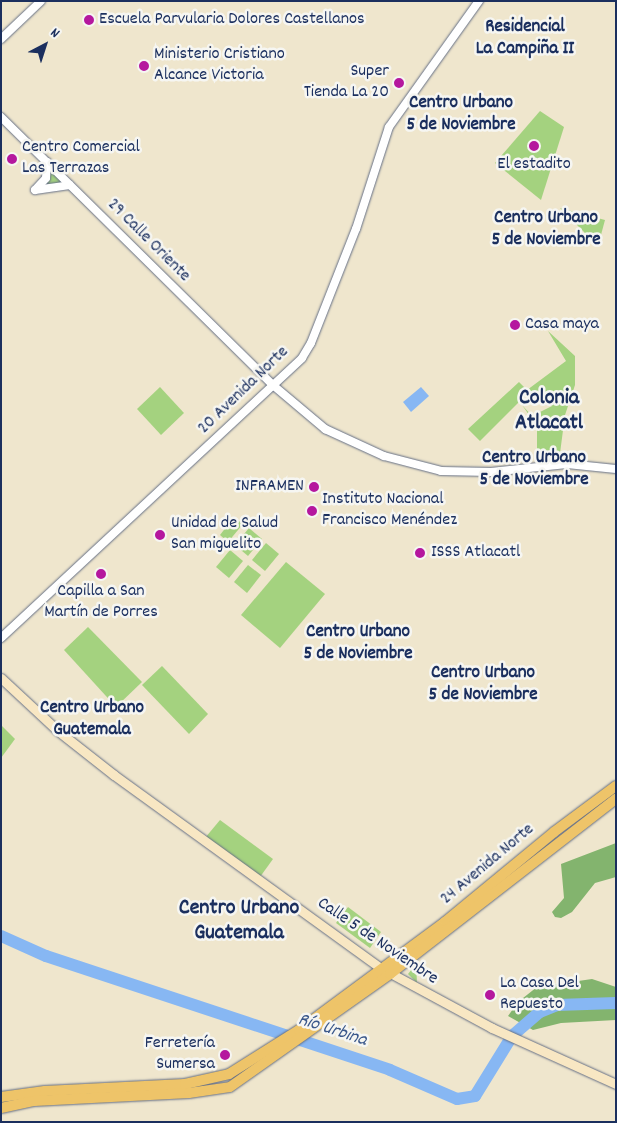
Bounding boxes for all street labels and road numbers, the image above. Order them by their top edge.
street label: 29 Calle Oriente [102,195,194,287]
street label: 20 Avenida Norte [194,342,294,440]
street label: 24 Avenida Norte [437,820,539,910]
street label: Calle 5 de Noviembre [312,894,442,990]

